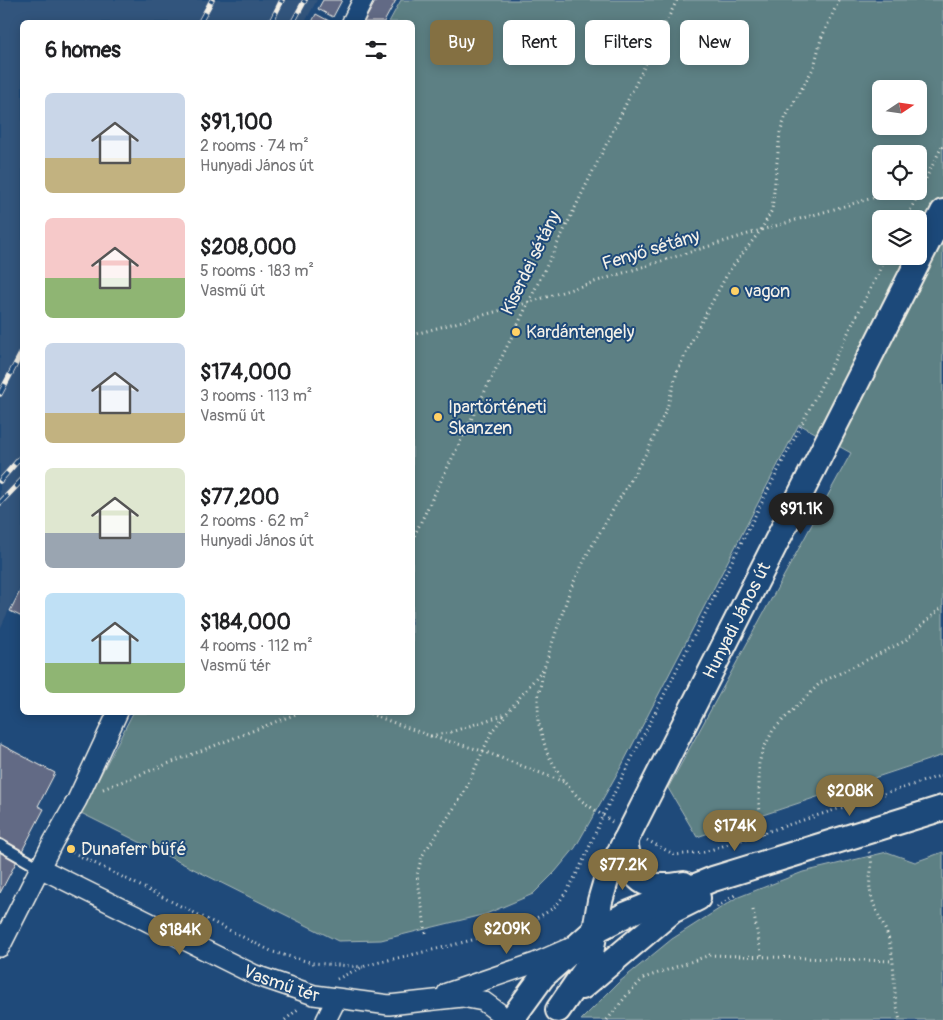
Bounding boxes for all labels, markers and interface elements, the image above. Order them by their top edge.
chip: Buy [430,20,493,65]
chip: Rent [503,20,575,65]
chip: Filters [585,20,670,65]
chip: New [680,20,749,65]
icon: filters [362,36,390,64]
text: 6 homes [45,37,121,64]
north arrow [872,80,928,135]
map controls [872,80,927,265]
text: $91,100 [200,109,273,136]
icon: home [85,113,145,173]
text: 2 rooms · 74 m² [200,136,309,156]
button: locate [872,145,927,200]
text: Hunyadi János út [200,156,314,176]
street label: Kiserdei sétány [496,207,566,319]
button: layers [872,210,927,265]
street label: Fenyő sétány [599,224,703,276]
text: $208,000 [200,234,296,261]
icon: home [85,238,145,298]
text: 5 rooms · 183 m² [200,261,314,281]
place label: vagon [744,280,790,303]
text: Vasmű út [200,281,265,301]
marker: vagon [729,285,741,297]
place label: Kardántengely [526,321,635,344]
marker: Kardántengely [510,326,522,338]
text: $174,000 [200,359,291,386]
icon: home [85,363,145,423]
text: 3 rooms · 113 m² [200,386,312,406]
place label: Ipartörténeti Skanzen [448,396,546,440]
text: Vasmű út [200,406,265,426]
marker: Ipartörténeti Skanzen [432,411,444,423]
text: $77,200 [200,484,279,511]
icon: home [85,488,145,548]
pin: $91.1K [760,492,842,535]
text: $91.1K [780,499,822,519]
text: 2 rooms · 62 m² [200,511,309,531]
text: Hunyadi János út [200,531,314,551]
street label: Hunyadi János út [697,557,776,683]
text: $184,000 [200,609,291,636]
icon: home [85,613,145,673]
text: 4 rooms · 112 m² [200,636,313,656]
text: Vasmű tér [200,656,271,676]
pin: $208K [815,774,885,817]
text: $208K [827,781,873,801]
pin: $174K [700,810,770,852]
text: $174K [714,816,756,836]
place label: Dunaferr büfé [81,838,186,861]
marker: Dunaferr büfé [65,843,77,855]
pin: $77.2K [582,848,664,891]
text: $77.2K [599,855,647,875]
pin: $209K [472,912,542,955]
pin: $184K [145,914,215,956]
text: $209K [484,919,530,939]
text: $184K [159,920,201,940]
street label: Vasmű tér [239,959,321,1007]

